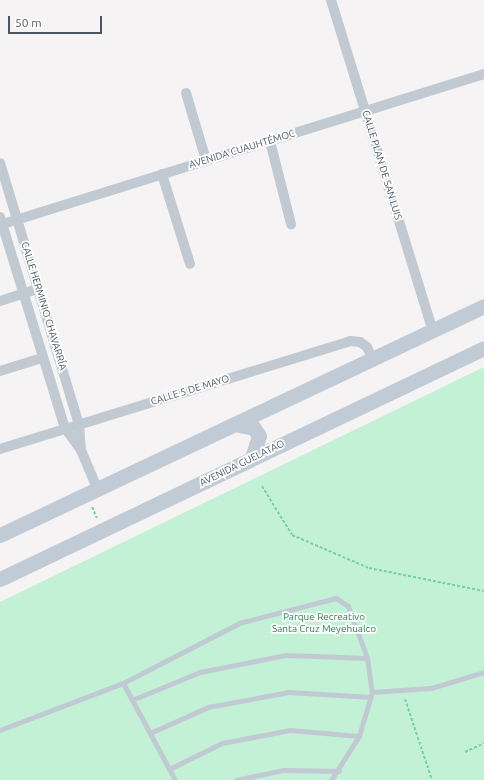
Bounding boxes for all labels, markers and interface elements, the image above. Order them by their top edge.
scale bar [10,8,104,34]
text: 50 m [15,16,42,29]
street label: CALLE PLAN DE SAN LUIS [360,109,404,221]
street label: AVENIDA CUAUHTÉMOC [187,127,297,171]
street label: CALLE HERMINIO CHAVARRÍA [19,240,69,372]
street label: CALLE 5 DE MAYO [149,372,231,408]
street label: AVENIDA GUELATAO [198,437,286,489]
park label: Parque Recreativo Santa Cruz Meyehualco [272,610,376,634]

